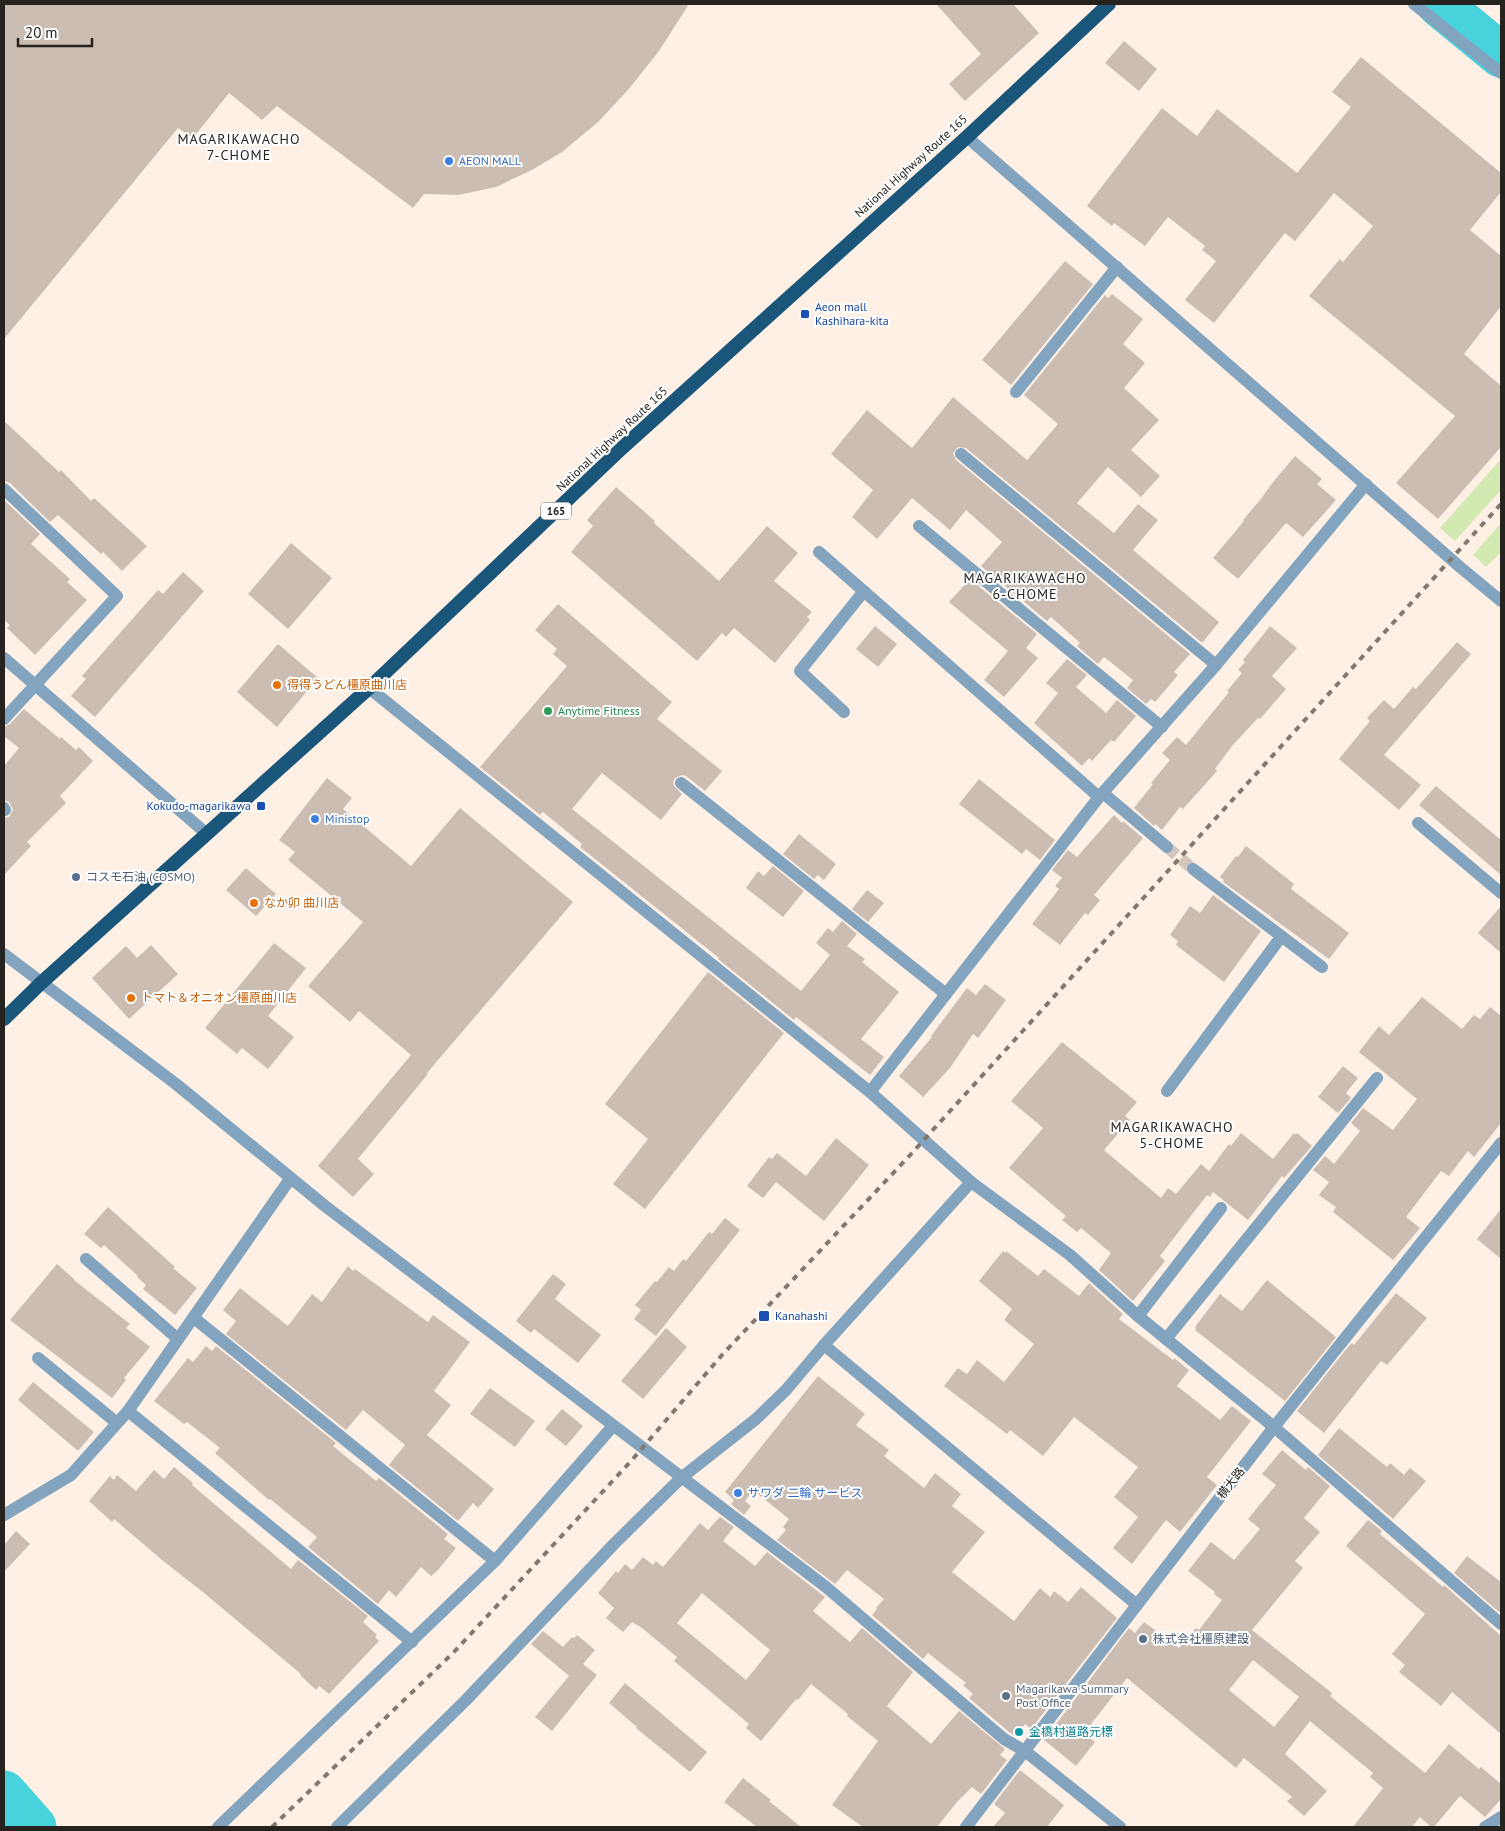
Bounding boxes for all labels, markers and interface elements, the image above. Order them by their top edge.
scale bar [18,15,91,47]
text: 20 m [25,23,58,42]
street label: National Highway Route 165 [851,111,970,220]
district label: MAGARIKAWACHO 7-CHOME [177,130,301,164]
place label: AEON MALL [459,153,521,168]
marker: AEON MALL [443,155,455,167]
place label: Aeon mall Kashihara-kita [815,299,889,328]
marker: Aeon mall Kashihara-kita [799,308,811,320]
street label: National Highway Route 165 [553,383,670,494]
road number: 165 [541,502,571,520]
district label: MAGARIKAWACHO 6-CHOME [963,569,1087,603]
place label: 得得うどん橿原曲川店 [287,677,407,692]
marker: 得得うどん橿原曲川店 [271,679,283,691]
place label: Anytime Fitness [558,703,640,718]
marker: Anytime Fitness [542,705,554,717]
place label: Kokudo-magarikawa [147,798,251,813]
marker: Kokudo-magarikawa [255,800,267,812]
place label: Ministop [325,811,369,826]
marker: Ministop [309,813,321,825]
place label: コスモ石油 (COSMO) [86,869,195,884]
marker: コスモ石油 (COSMO) [70,871,82,883]
place label: なか卯 曲川店 [264,895,339,910]
marker: なか卯 曲川店 [248,897,260,909]
place label: トマト＆オニオン橿原曲川店 [141,990,297,1005]
marker: トマト＆オニオン橿原曲川店 [125,992,137,1004]
district label: MAGARIKAWACHO 5-CHOME [1110,1118,1234,1152]
place label: Kanahashi [775,1308,828,1323]
marker: Kanahashi [757,1309,771,1323]
street label: 横大路 [1214,1464,1248,1501]
place label: サワダ 二輪 サービス [748,1485,862,1500]
marker: サワダ 二輪 サービス [732,1487,744,1499]
place label: 株式会社橿原建設 [1153,1631,1249,1646]
marker: 株式会社橿原建設 [1137,1633,1149,1645]
place label: Magarikawa Summary Post Office [1016,1681,1129,1710]
marker: Magarikawa Summary Post Office [1000,1690,1012,1702]
place label: 金橋村道路元標 [1029,1724,1113,1739]
marker: 金橋村道路元標 [1013,1726,1025,1738]

